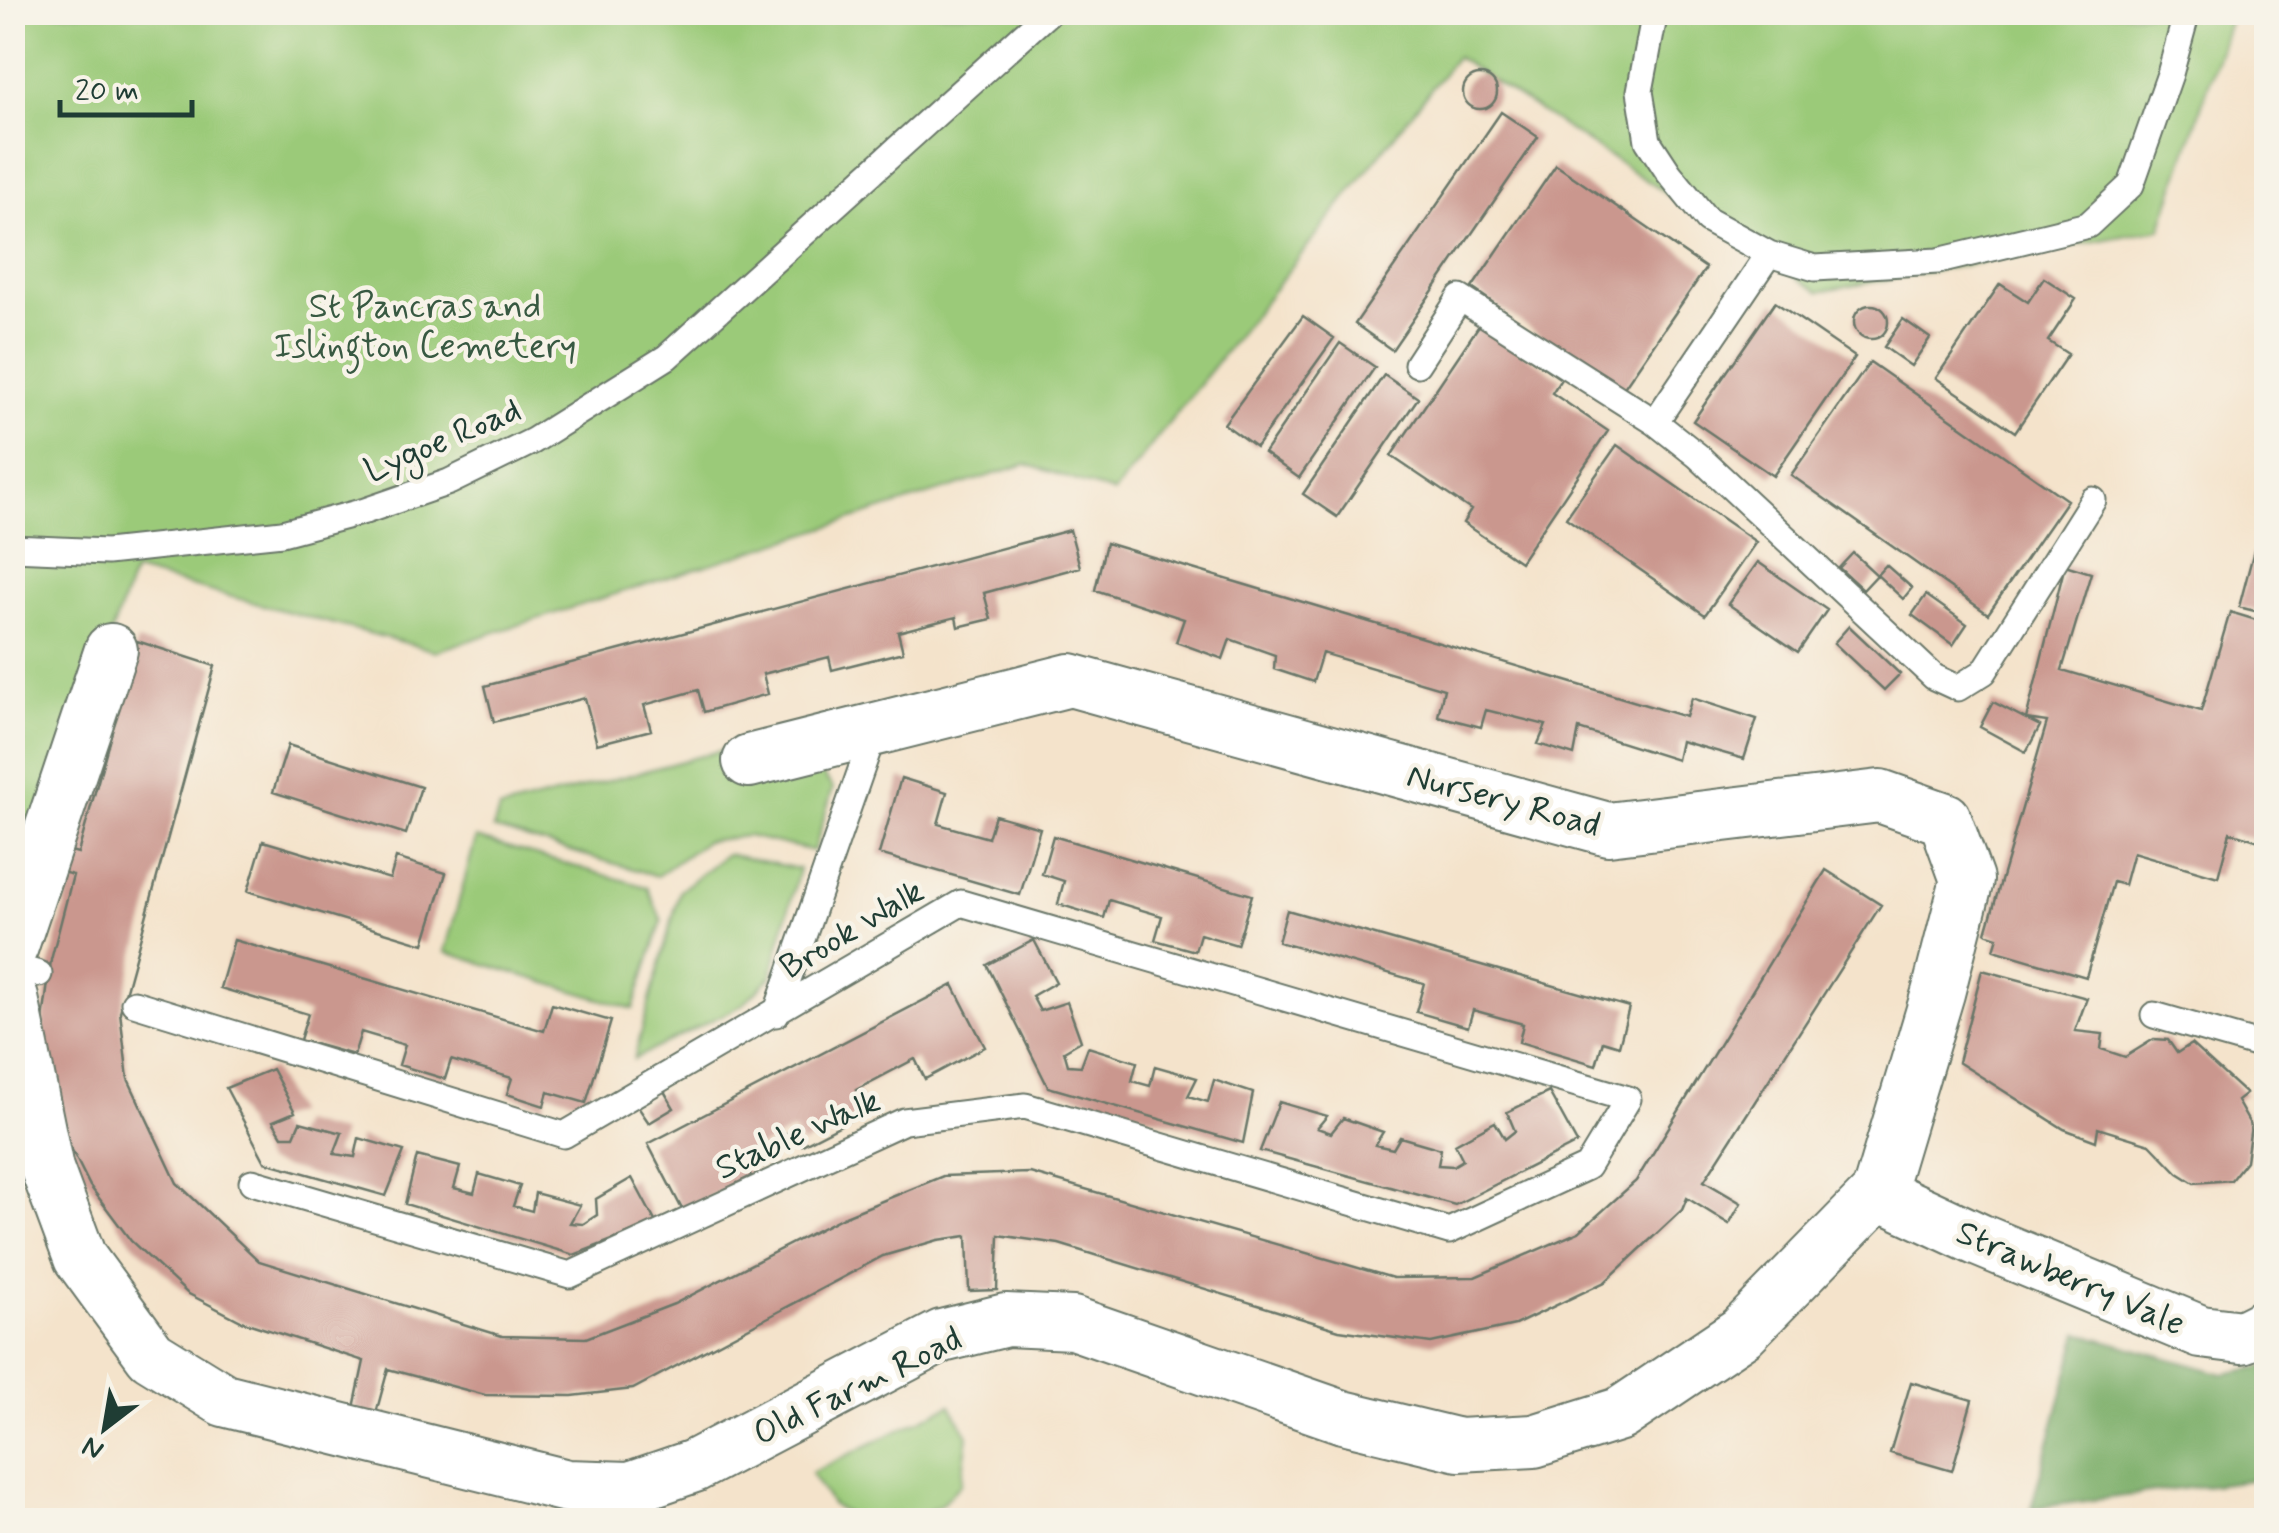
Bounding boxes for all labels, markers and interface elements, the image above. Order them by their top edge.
scale bar [60,55,192,117]
text: 20 m [75,72,139,111]
park label: St Pancras and Islington Cemetery [274,284,576,374]
street label: Lygoe Road [358,387,529,497]
street label: Nursery Road [1402,753,1605,849]
street label: Brook Walk [772,869,933,991]
street label: Stable Walk [708,1078,887,1192]
street label: Strawberry Vale [1949,1210,2192,1348]
street label: Old Farm Road [746,1316,970,1457]
north arrow [55,1378,155,1478]
text: N [76,1427,111,1468]

